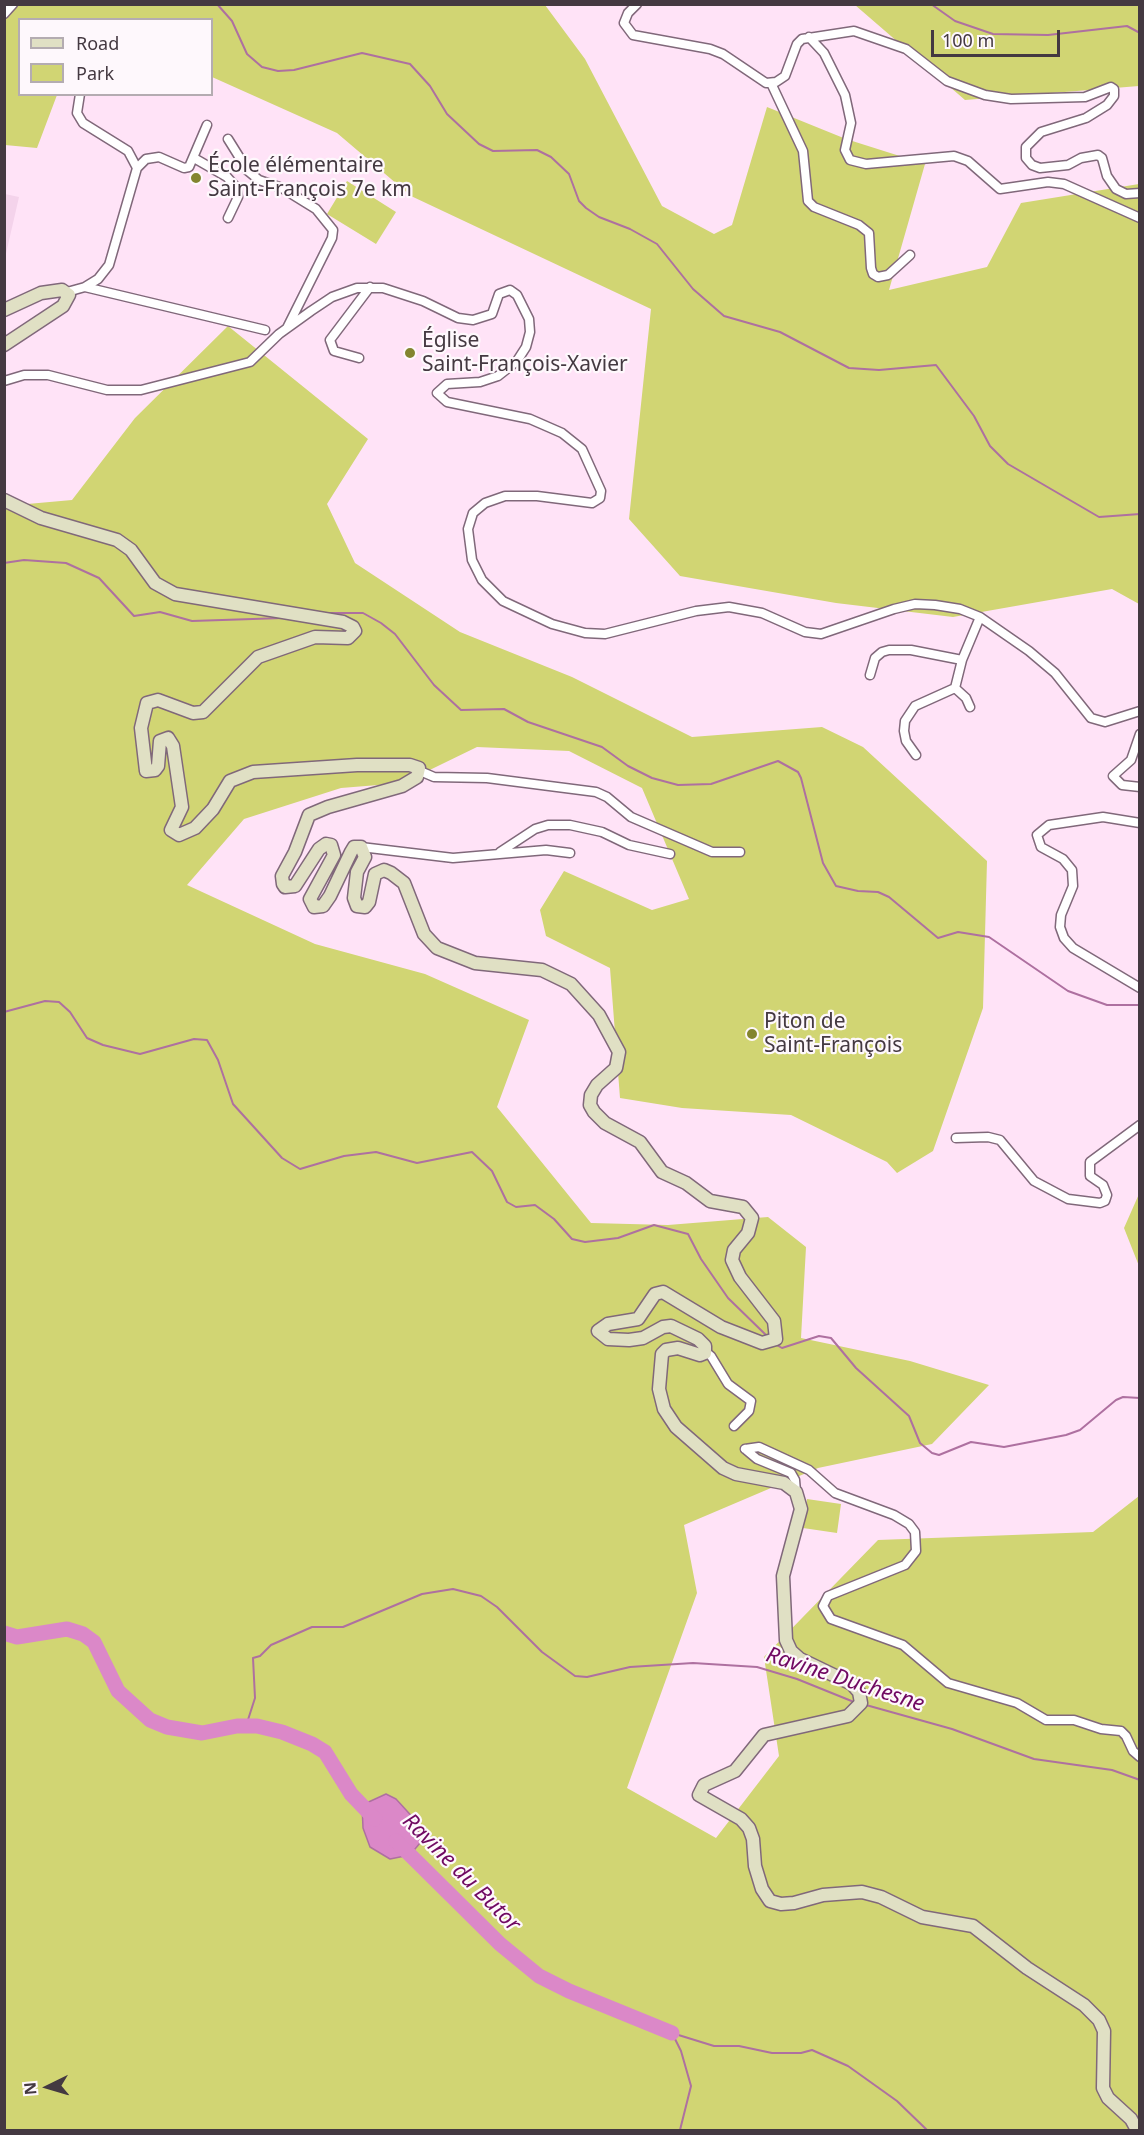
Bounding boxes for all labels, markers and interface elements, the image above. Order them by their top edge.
legend [18,18,213,96]
scale bar [934,18,1063,56]
text: 100 m [942,28,994,52]
text: Road [76,31,119,55]
text: Park [76,61,114,85]
place label: École élémentaire Saint-François 7e km [208,153,412,203]
marker: École élémentaire Saint-François 7e km [189,171,203,185]
place label: Église Saint-François-Xavier [422,328,628,378]
marker: Église Saint-François-Xavier [403,346,417,360]
place label: Piton de Saint-François [764,1009,902,1059]
marker: Piton de Saint-François [745,1027,759,1041]
water label: Ravine Duchesne [763,1642,927,1718]
water label: Ravine du Butor [396,1808,526,1938]
north arrow [18,2057,78,2117]
text: N [19,2081,42,2096]

